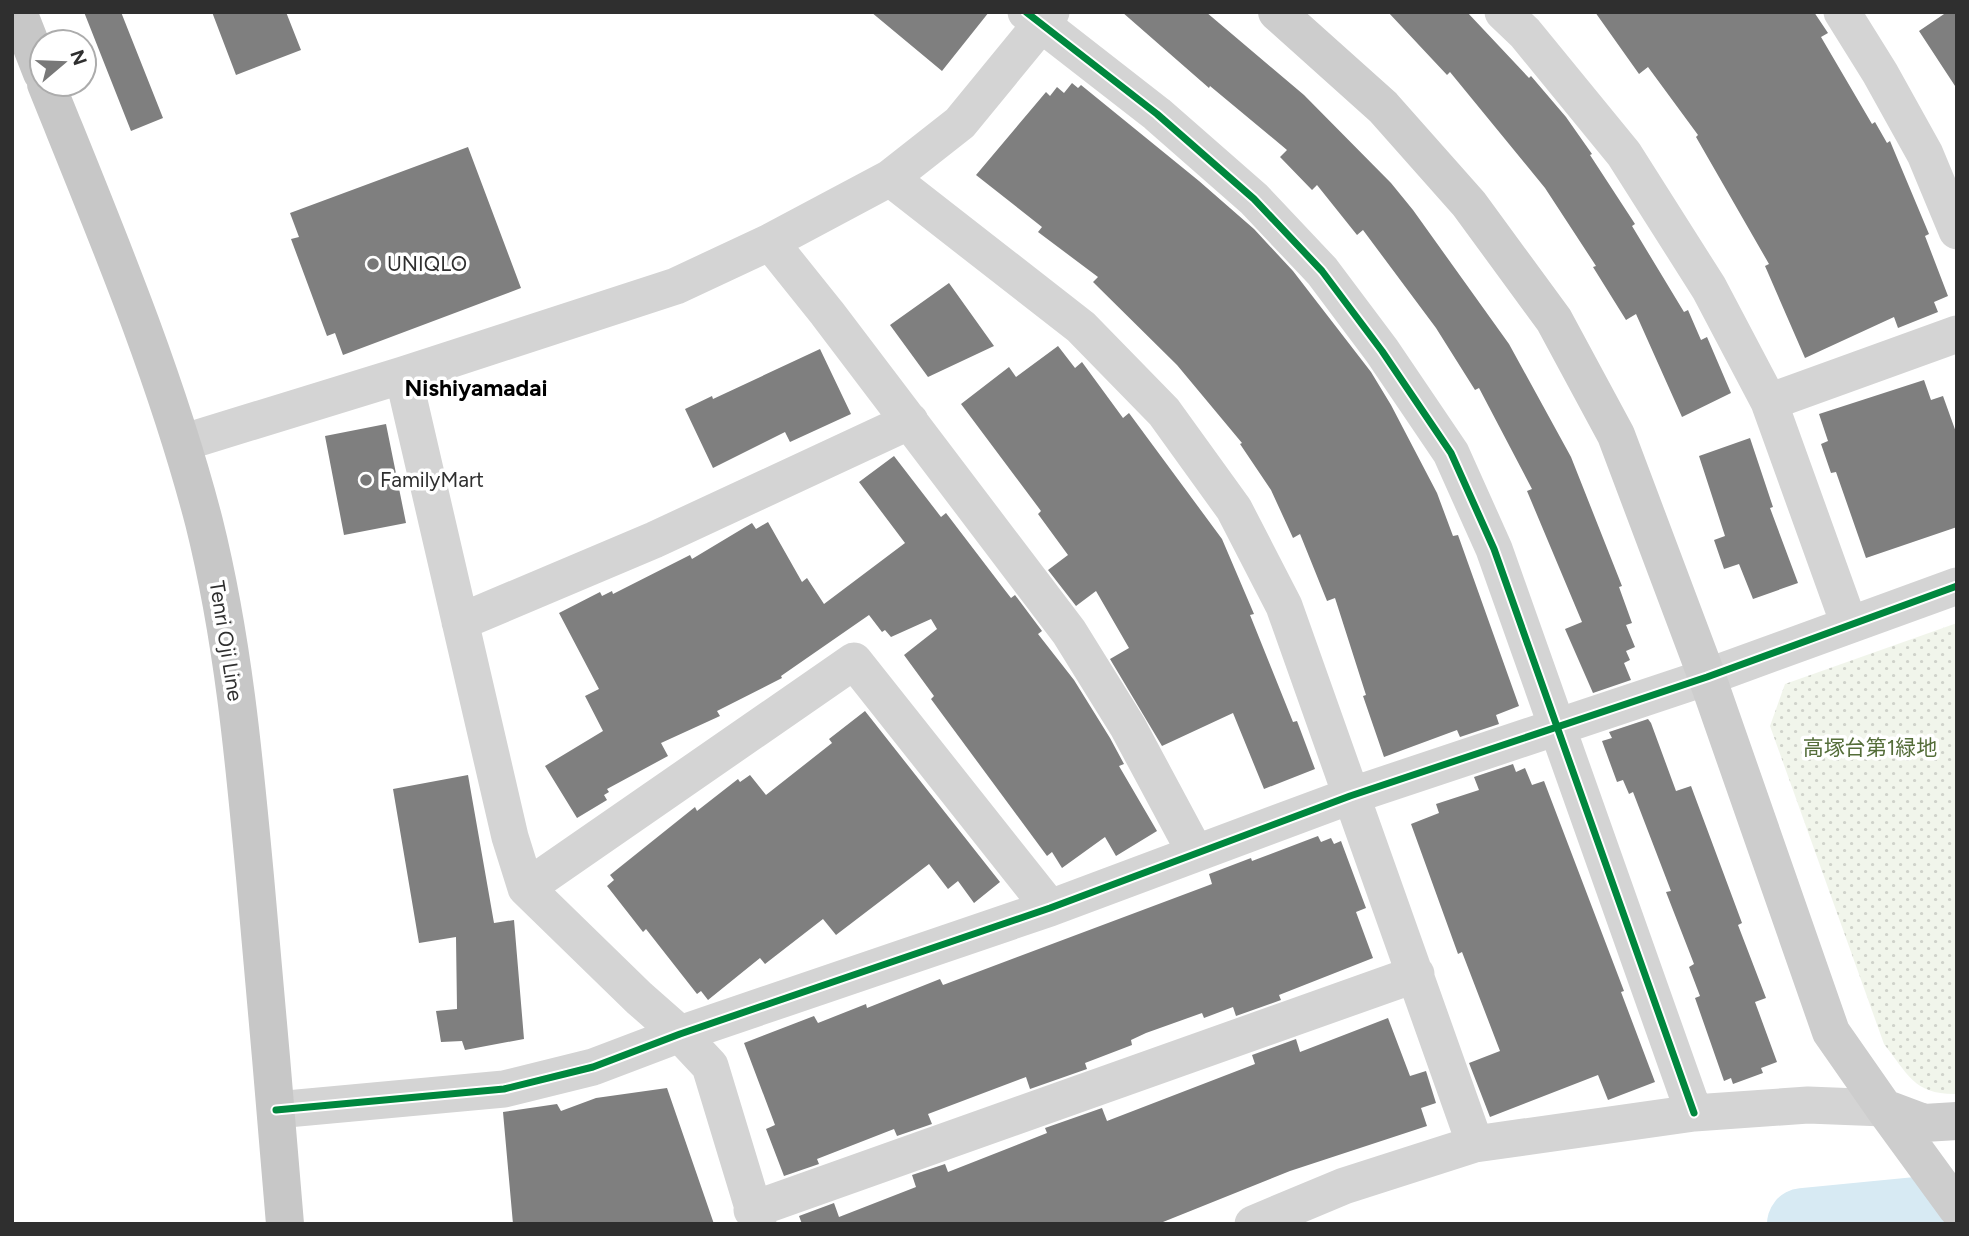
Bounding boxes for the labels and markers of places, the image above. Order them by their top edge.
place label: UNIQLO [387,251,467,276]
marker: UNIQLO [365,256,381,272]
place label: FamilyMart [380,467,484,492]
marker: FamilyMart [358,472,374,488]

